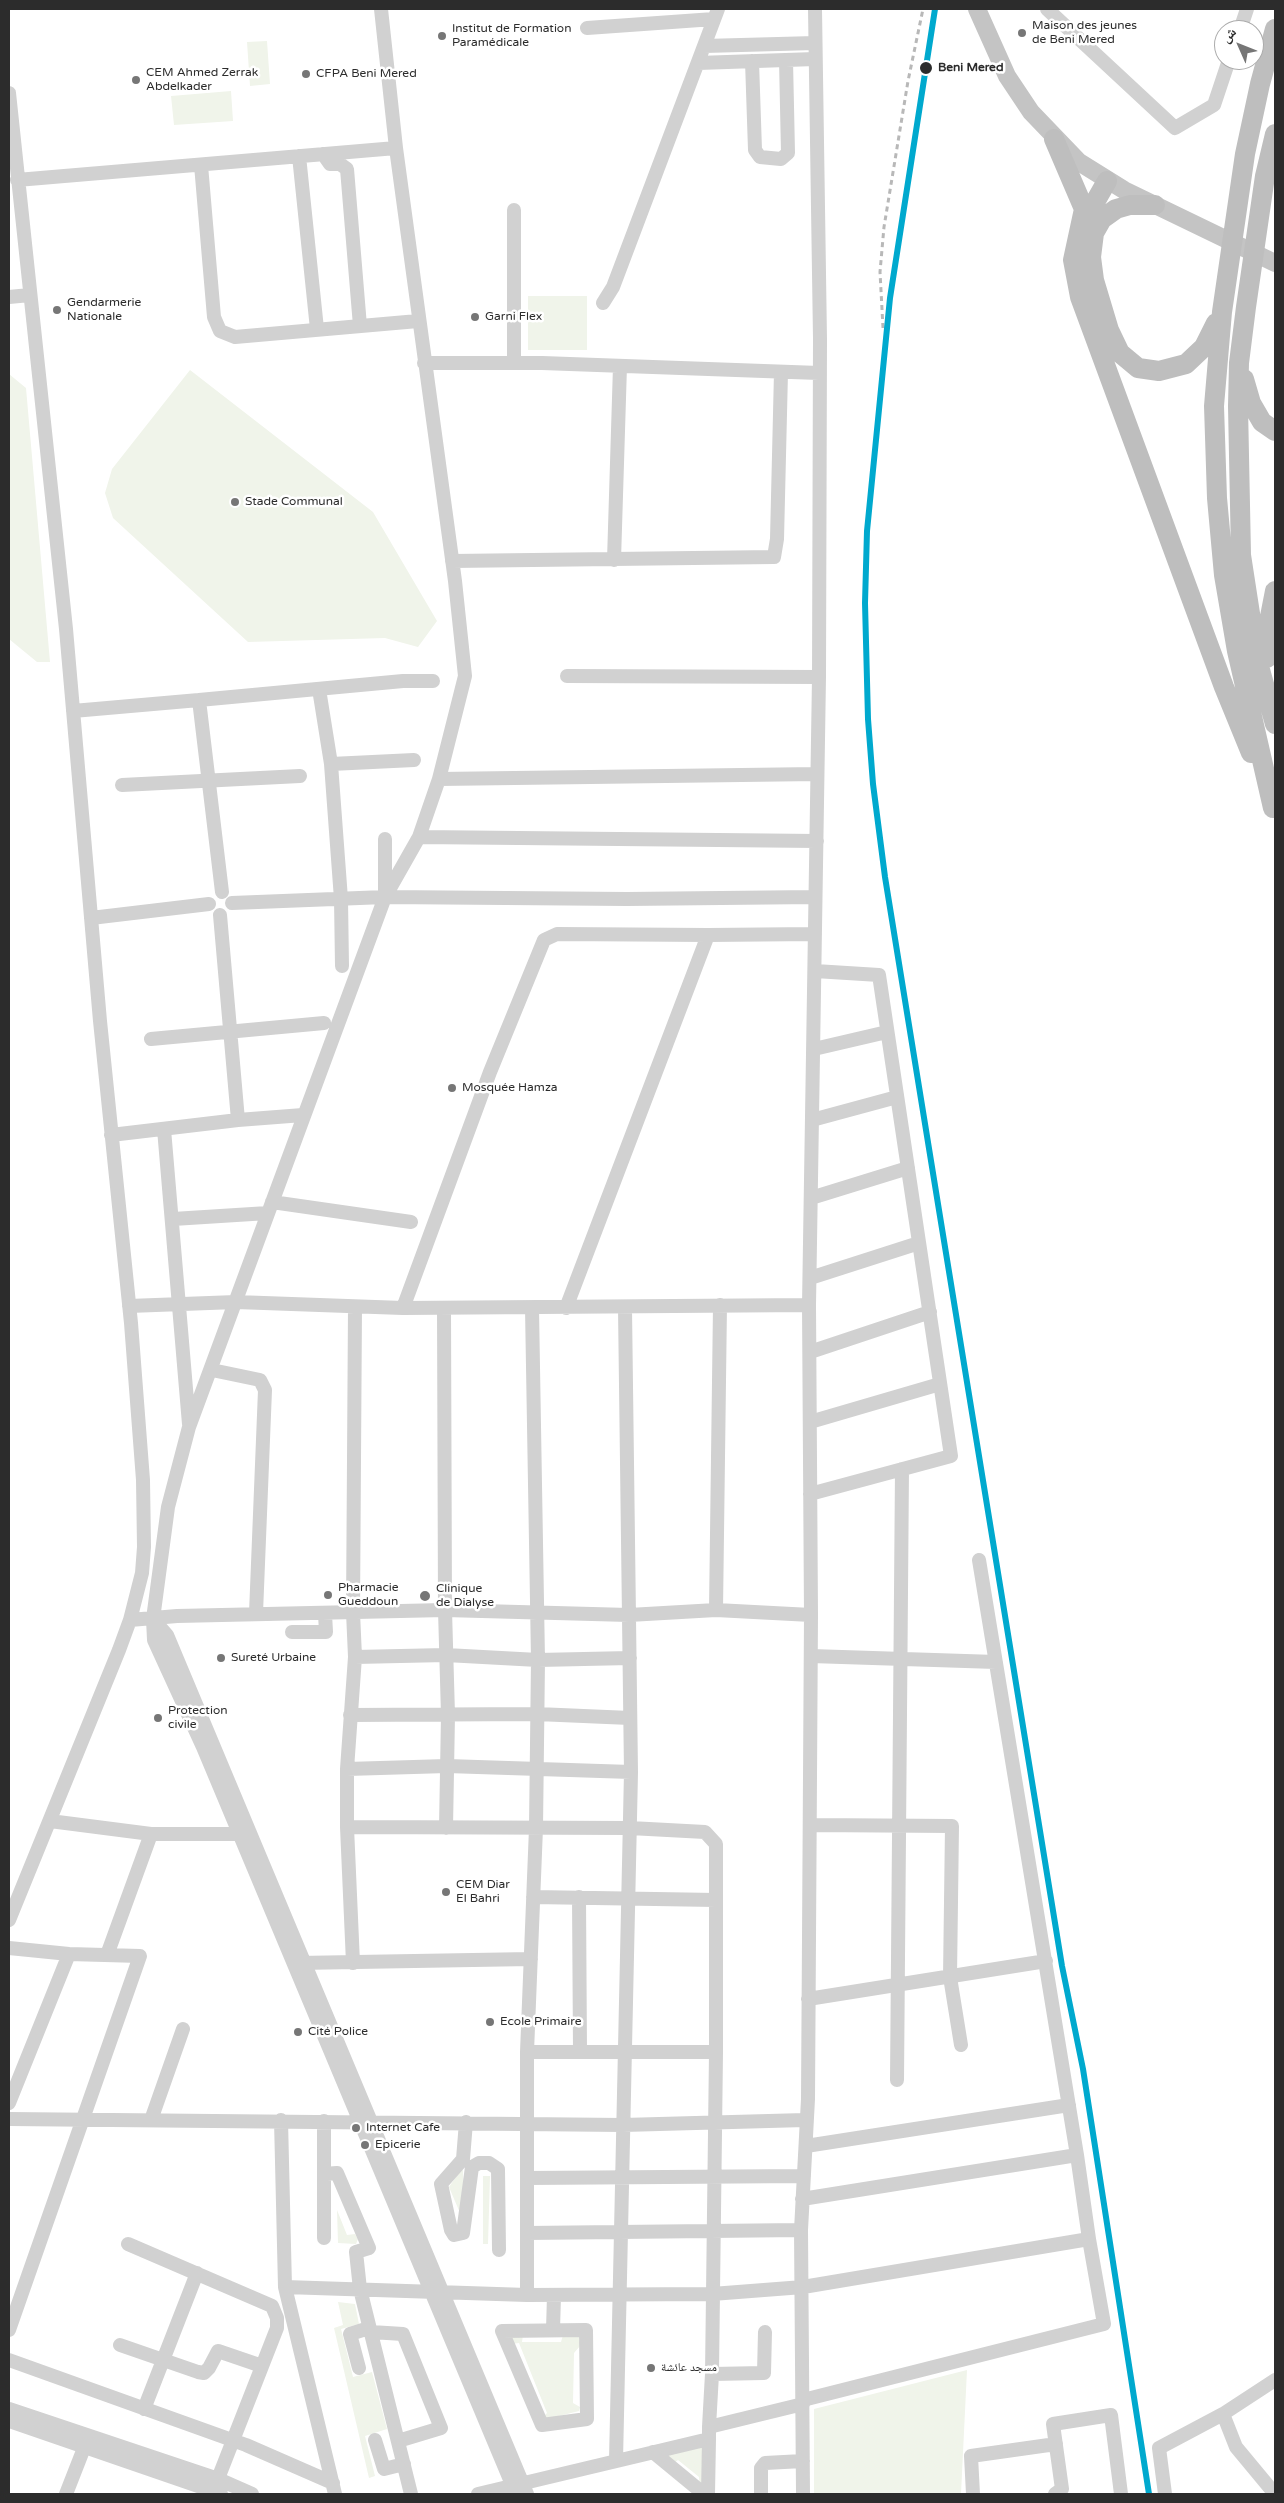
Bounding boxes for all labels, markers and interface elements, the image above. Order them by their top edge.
place label: Maison des jeunes de Beni Mered [1032,19,1137,47]
north arrow [1214,20,1264,70]
place label: Institut de Formation Paramédicale [452,22,571,50]
text: ش [1217,24,1240,46]
marker: Maison des jeunes de Beni Mered [1016,27,1028,39]
marker: Institut de Formation Paramédicale [436,30,448,42]
marker: Beni Mered [918,60,934,76]
place label: Beni Mered [938,61,1003,75]
place label: CEM Ahmed Zerrak Abdelkader [146,66,258,94]
place label: CFPA Beni Mered [316,67,417,81]
marker: CFPA Beni Mered [300,68,312,80]
marker: CEM Ahmed Zerrak Abdelkader [130,74,142,86]
place label: Gendarmerie Nationale [67,296,141,324]
marker: Gendarmerie Nationale [51,304,63,316]
place label: Garni Flex [485,310,542,324]
marker: Garni Flex [469,311,481,323]
place label: Stade Communal [245,495,343,509]
marker: Stade Communal [229,496,241,508]
place label: Mosquée Hamza [462,1081,558,1095]
marker: Mosquée Hamza [446,1082,458,1094]
place label: Pharmacie Gueddoun [338,1581,399,1609]
place label: Clinique de Dialyse [436,1582,494,1610]
marker: Pharmacie Gueddoun [322,1589,334,1601]
marker: Clinique de Dialyse [418,1589,432,1603]
place label: Sureté Urbaine [231,1651,316,1665]
marker: Sureté Urbaine [215,1652,227,1664]
place label: Protection civile [168,1704,227,1732]
marker: Protection civile [152,1712,164,1724]
place label: CEM Diar El Bahri [456,1878,510,1906]
marker: CEM Diar El Bahri [440,1886,452,1898]
place label: Ecole Primaire [500,2015,582,2029]
marker: Ecole Primaire [484,2016,496,2028]
place label: Cité Police [308,2025,368,2039]
marker: Cité Police [292,2026,304,2038]
place label: Internet Cafe [366,2121,440,2135]
marker: Internet Cafe [350,2122,362,2134]
place label: Epicerie [375,2138,421,2152]
marker: Epicerie [359,2139,371,2151]
place label: مسجد عائشة [661,2361,717,2375]
marker: مسجد عائشة [645,2362,657,2374]

